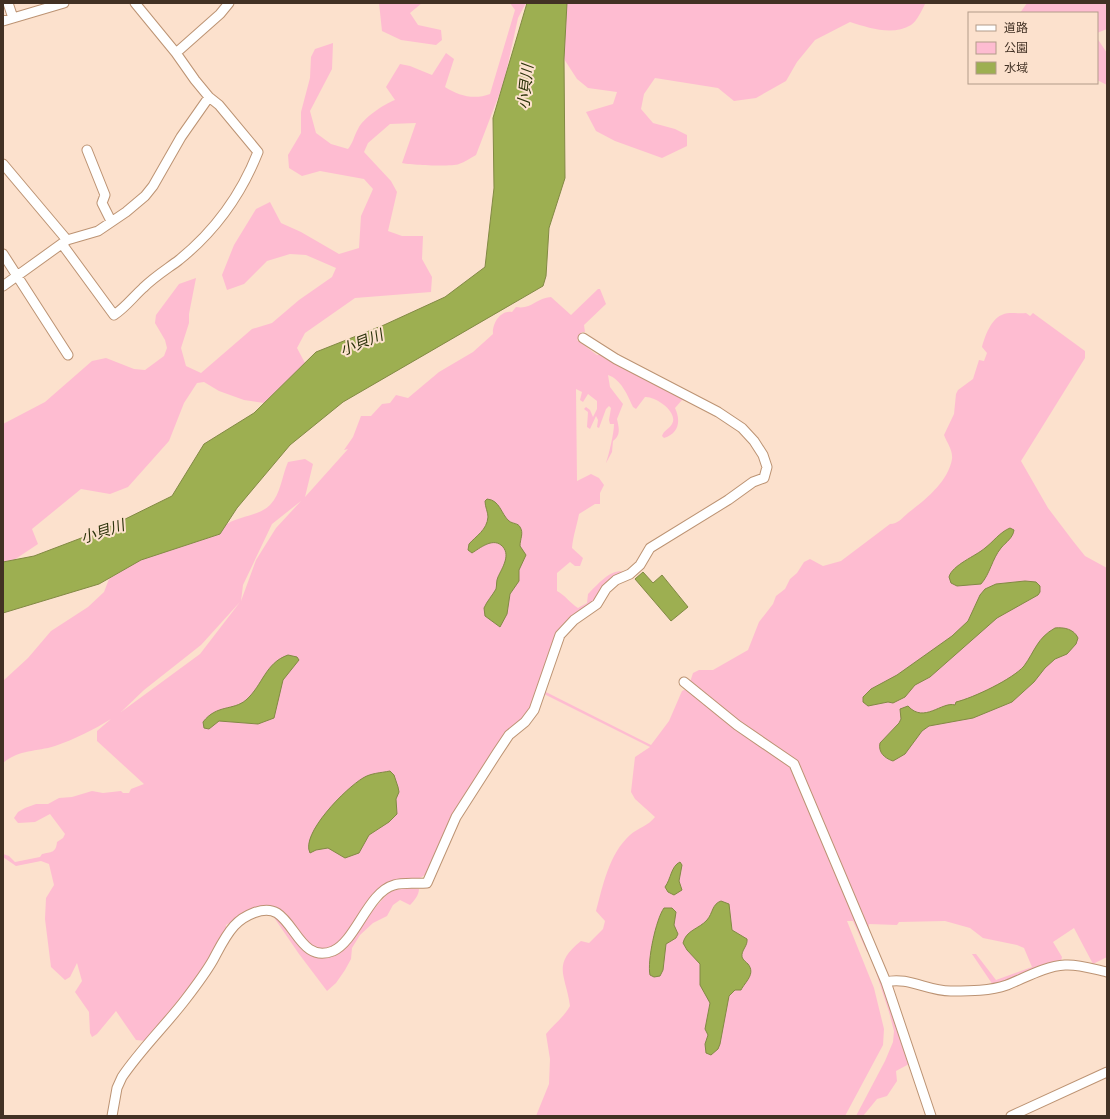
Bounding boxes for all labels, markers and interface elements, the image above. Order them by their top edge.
legend [968,12,1098,84]
text: 道路 [1004,21,1028,37]
text: 公園 [1004,41,1028,57]
text: 水域 [1004,61,1028,77]
water label: 小貝川 [515,62,539,110]
water label: 小貝川 [338,326,388,361]
water label: 小貝川 [79,516,129,549]

